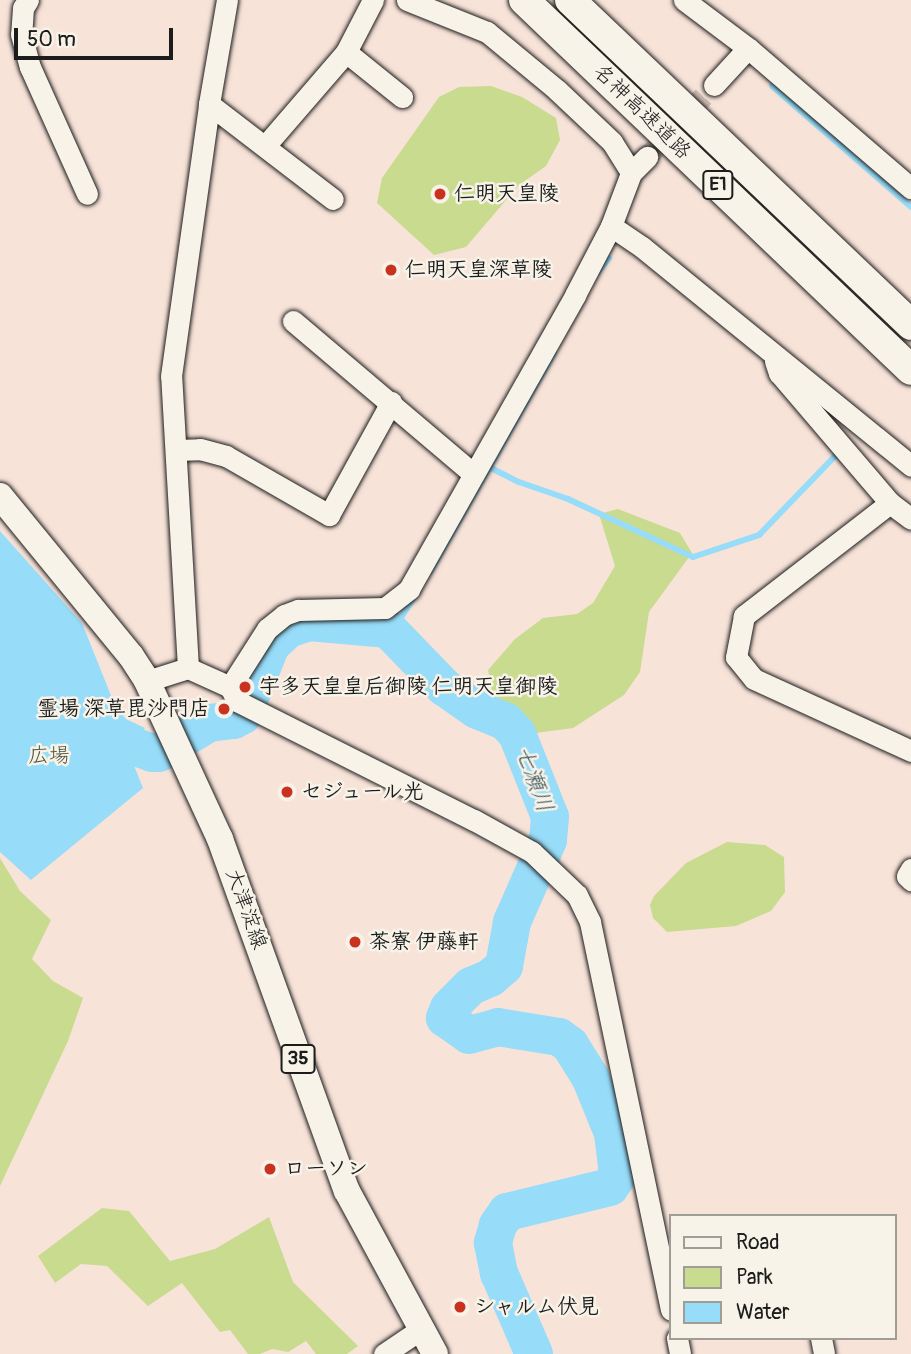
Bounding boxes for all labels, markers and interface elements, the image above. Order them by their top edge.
scale bar [18,14,177,58]
text: 50 m [27,26,76,53]
street label: 名神高速道路 [588,59,696,165]
road number: E1 [702,169,734,200]
place label: 仁明天皇陵 [454,181,559,207]
marker: 仁明天皇陵 [432,186,448,202]
place label: 仁明天皇深草陵 [405,257,552,283]
marker: 仁明天皇深草陵 [383,262,399,278]
place label: 宇多天皇皇后御陵 仁明天皇御陵 [259,674,558,700]
marker: 宇多天皇皇后御陵 仁明天皇御陵 [237,679,253,695]
place label: 霊場 深草毘沙門店 [37,696,210,722]
marker: 霊場 深草毘沙門店 [216,701,232,717]
water label: 七瀬川 [509,742,559,816]
park label: 広場 [28,743,70,769]
place label: セジュール光 [301,779,427,805]
marker: セジュール光 [279,784,295,800]
street label: 大津淀線 [220,865,272,953]
place label: 茶寮 伊藤軒 [369,929,479,955]
marker: 茶寮 伊藤軒 [347,934,363,950]
road number: 35 [280,1044,316,1074]
place label: ローソン [284,1156,368,1182]
marker: ローソン [262,1161,278,1177]
legend [670,1214,897,1340]
text: Road [736,1229,780,1256]
text: Park [736,1264,773,1291]
place label: シャルム伏見 [474,1294,600,1320]
marker: シャルム伏見 [452,1299,468,1315]
text: Water [736,1299,789,1326]

